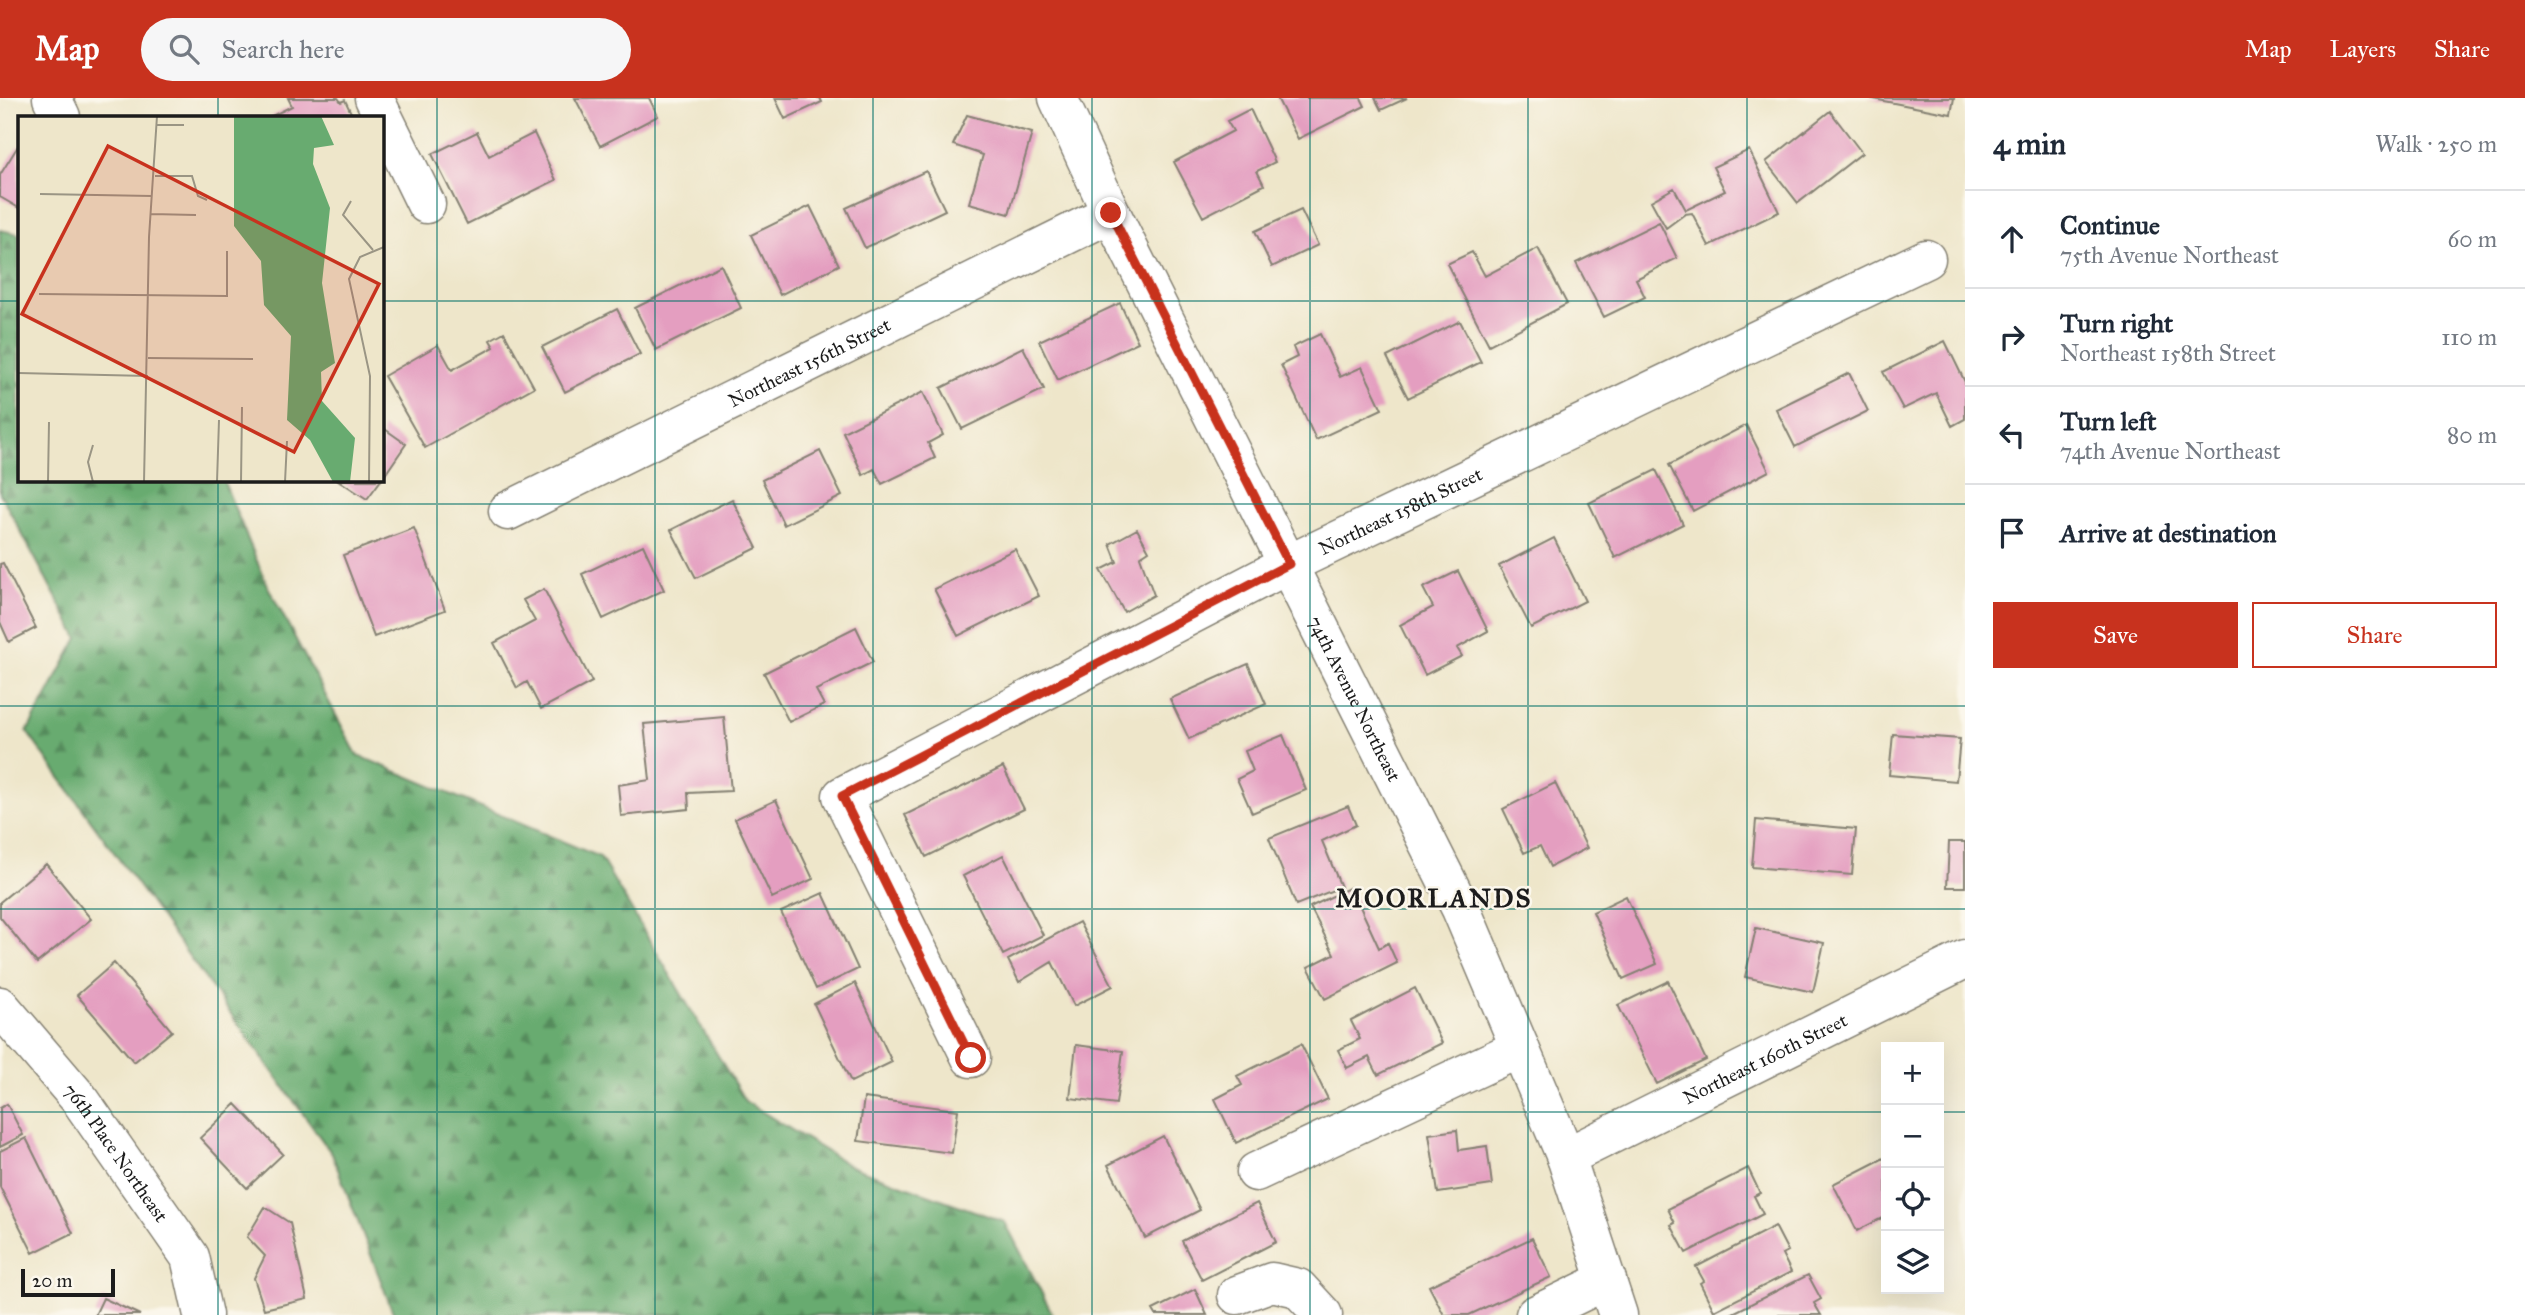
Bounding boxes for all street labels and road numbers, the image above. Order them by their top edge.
street label: Northeast 156th Street [725,313,895,412]
street label: Northeast 158th Street [1315,462,1486,560]
street label: 74th Avenue Northeast [1303,612,1406,786]
street label: Northeast 160th Street [1679,1008,1851,1109]
street label: 76th Place Northeast [59,1078,173,1227]

